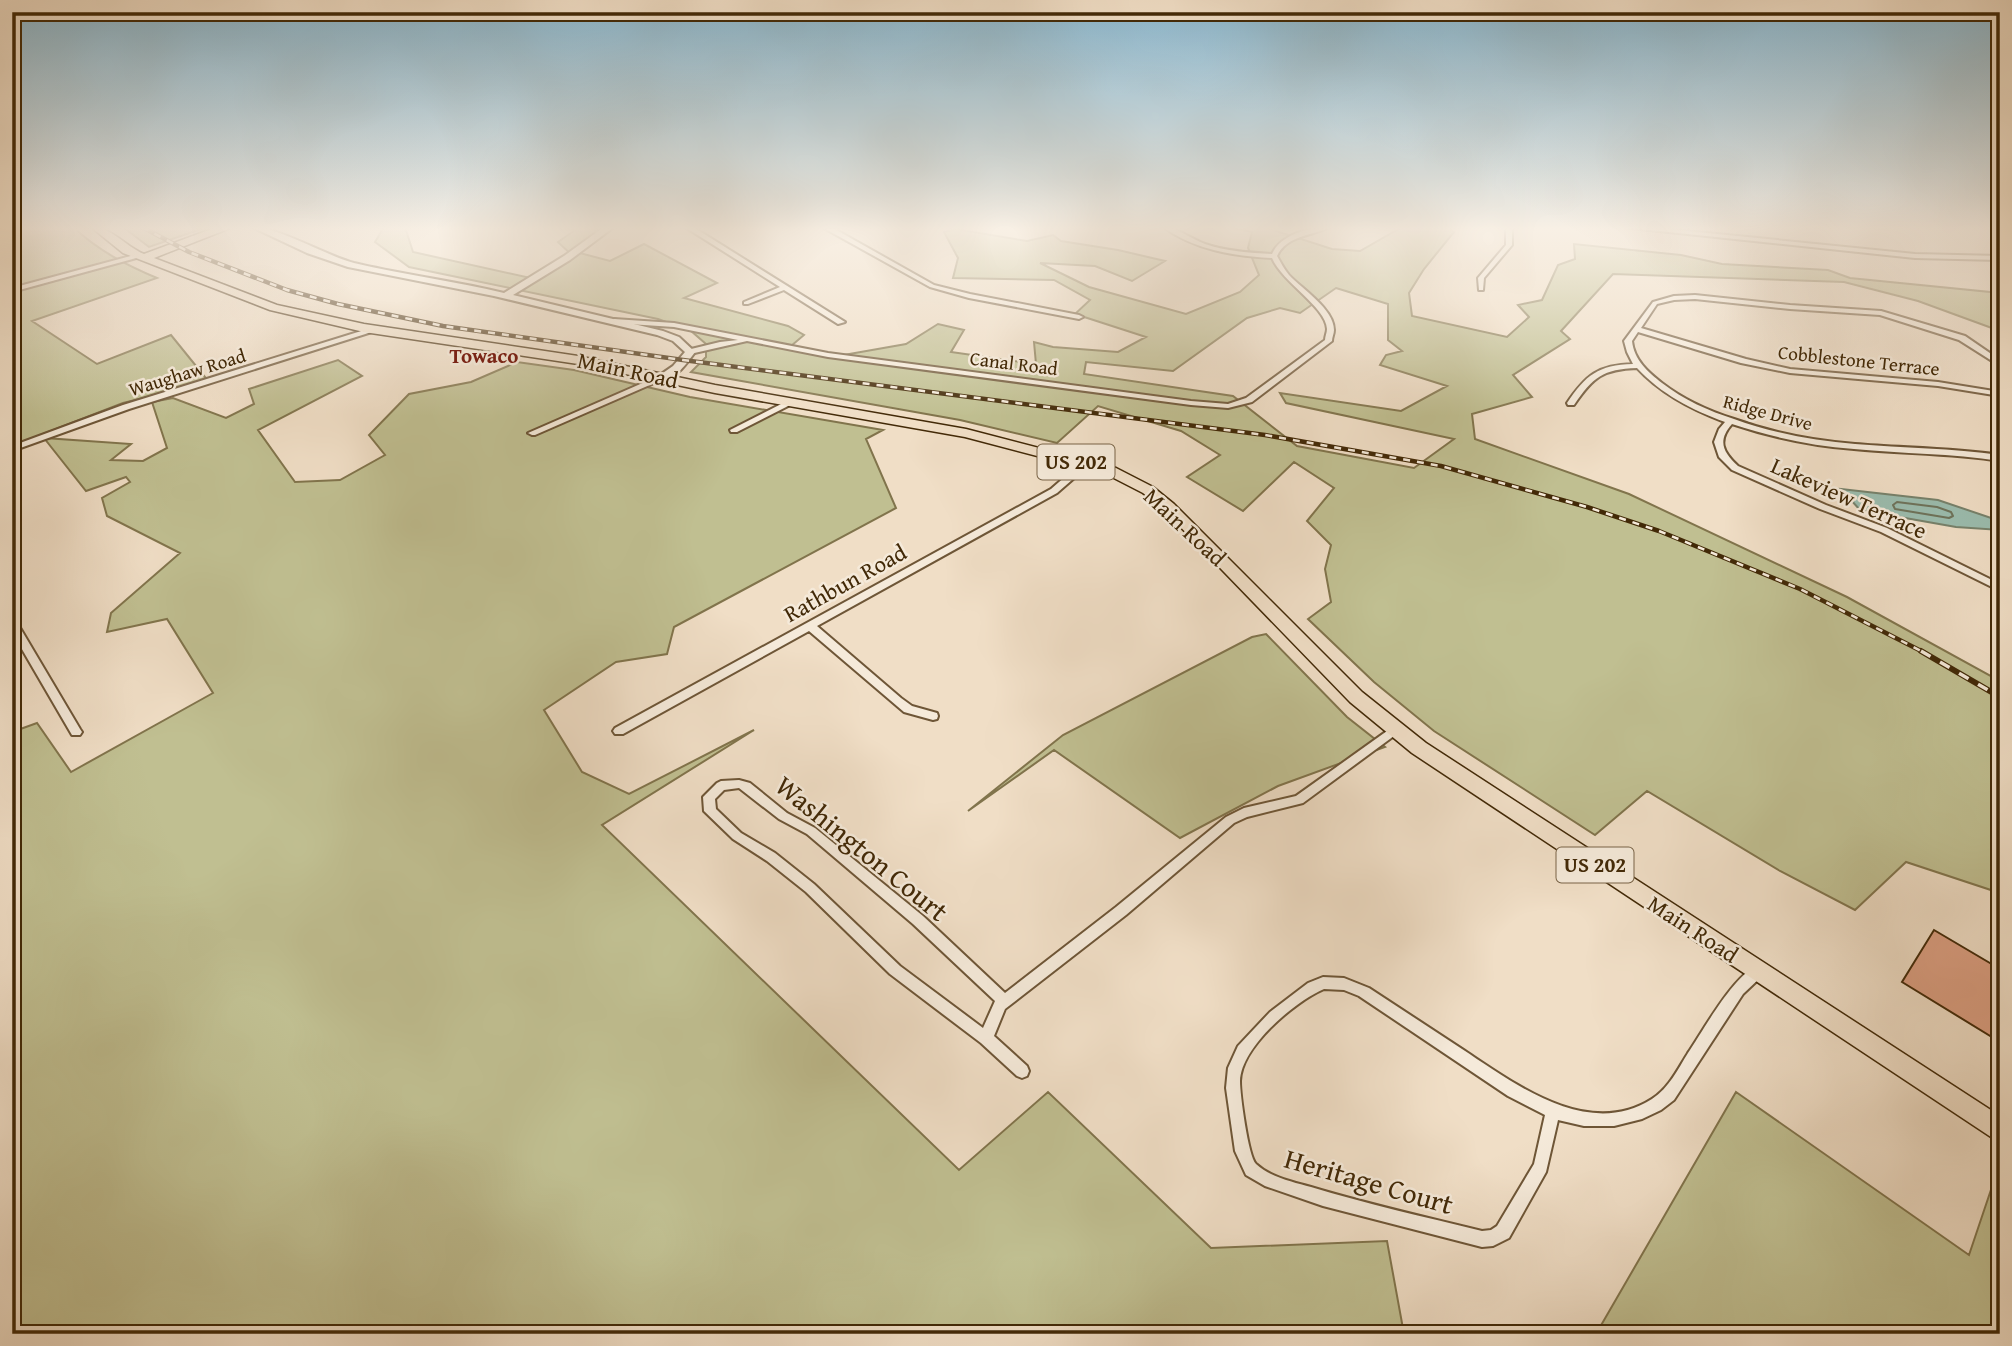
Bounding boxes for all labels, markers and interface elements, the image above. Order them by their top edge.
street label: Cobblestone Terrace [1777,338,1941,382]
district label: Towaco [450,340,518,371]
street label: Waughaw Road [125,341,250,403]
street label: Main Road [575,343,682,396]
street label: Canal Road [969,344,1060,382]
street label: Ridge Drive [1720,387,1816,437]
road number: US 202 [1038,444,1114,480]
street label: Lakeview Terrace [1766,448,1932,547]
street label: Main Road [1137,480,1235,574]
street label: Rathbun Road [777,535,913,630]
street label: Washington Court [767,765,958,930]
road number: US 202 [1556,848,1634,882]
street label: Main Road [1641,887,1746,971]
street label: Heritage Court [1280,1137,1458,1224]

